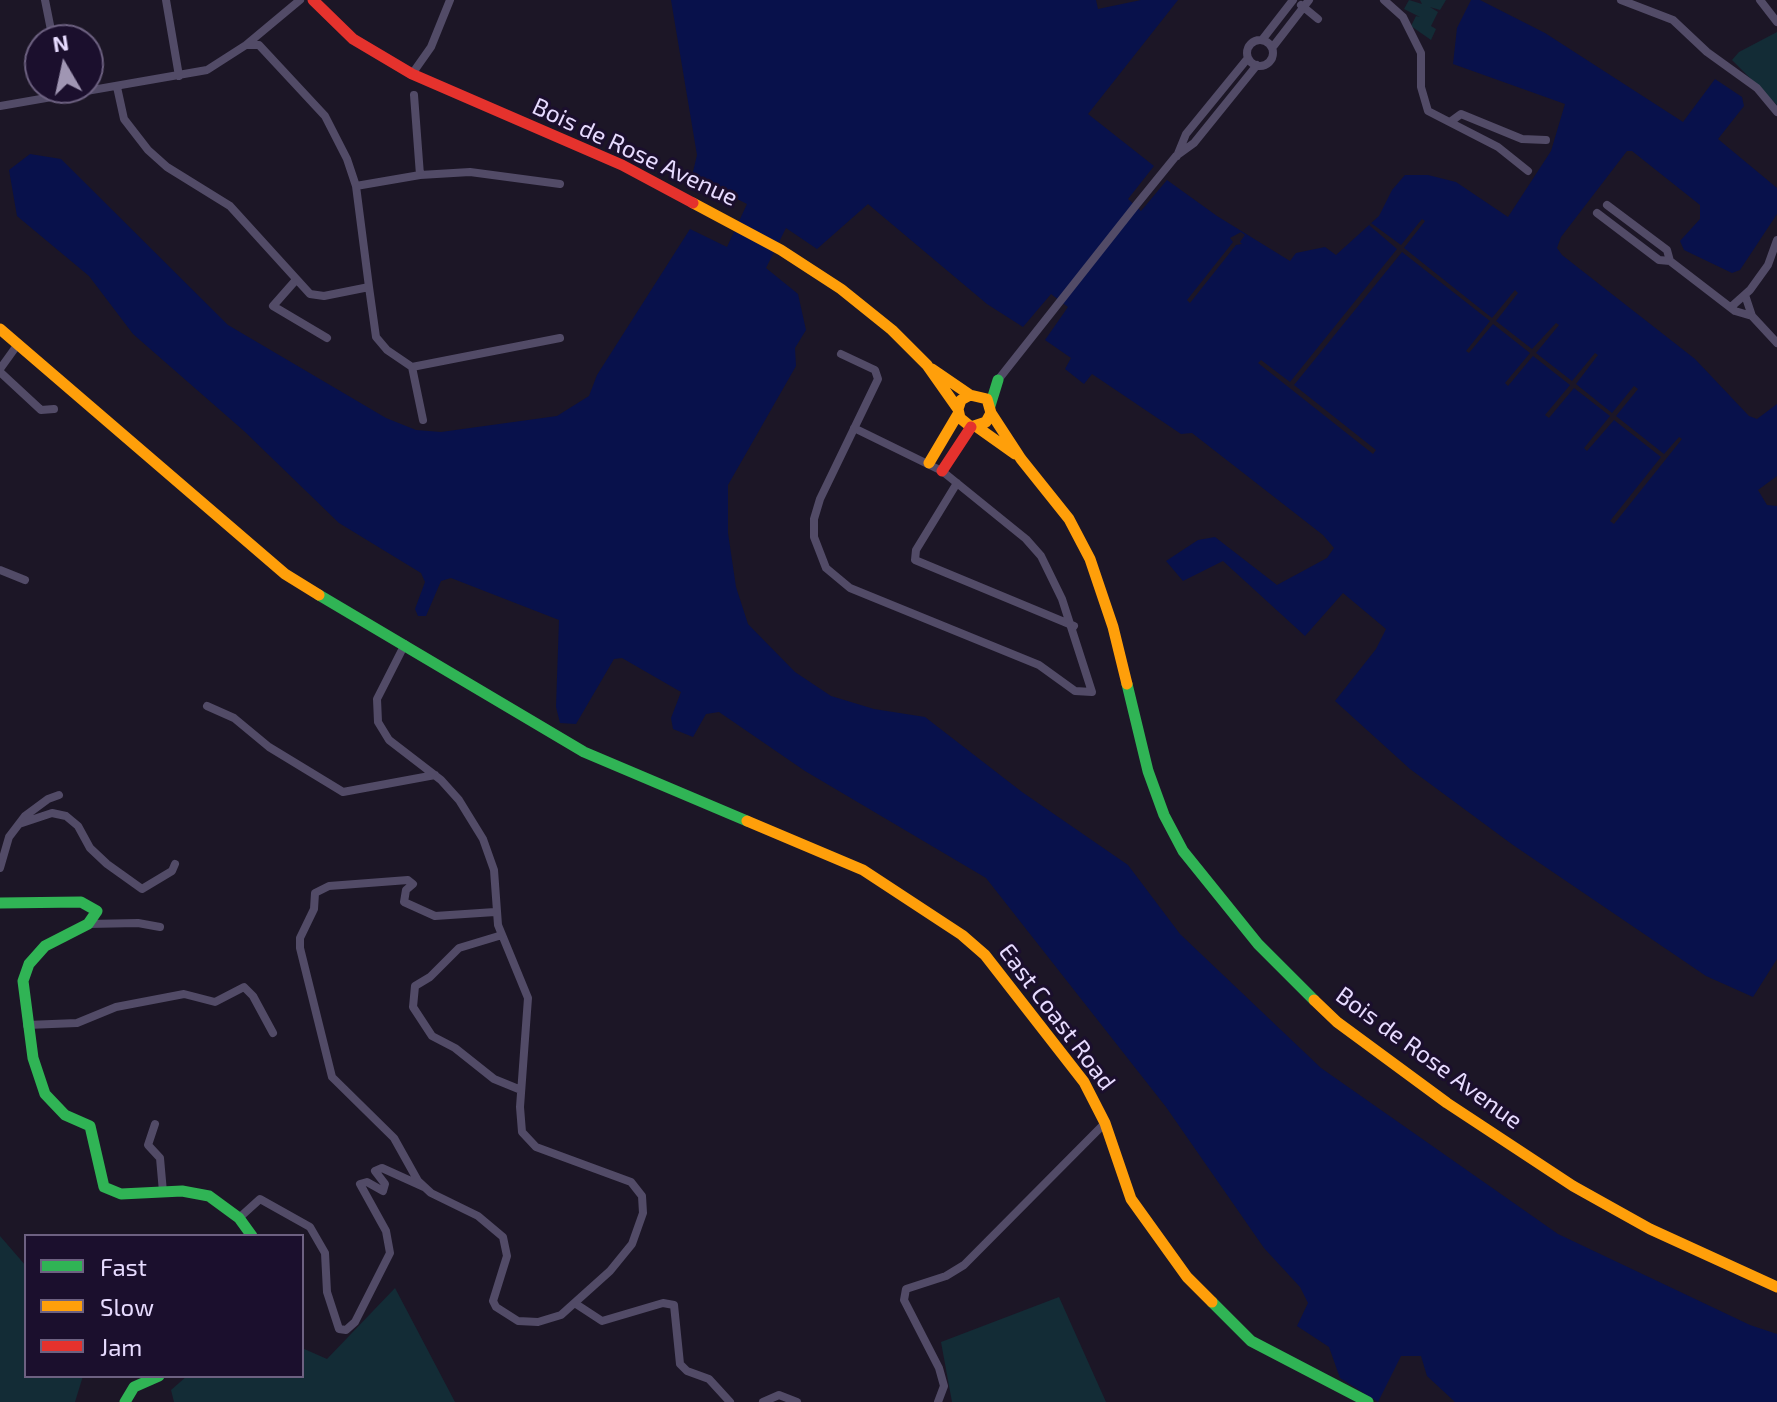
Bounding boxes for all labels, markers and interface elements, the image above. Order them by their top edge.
north arrow [24,24,104,104]
text: N [51,28,70,56]
street label: Bois de Rose Avenue [528,92,742,212]
street label: East Coast Road [993,938,1121,1096]
street label: Bois de Rose Avenue [1330,981,1528,1135]
legend [24,1234,304,1378]
text: Fast [100,1252,147,1281]
text: Slow [100,1292,154,1321]
text: Jam [100,1332,142,1361]

